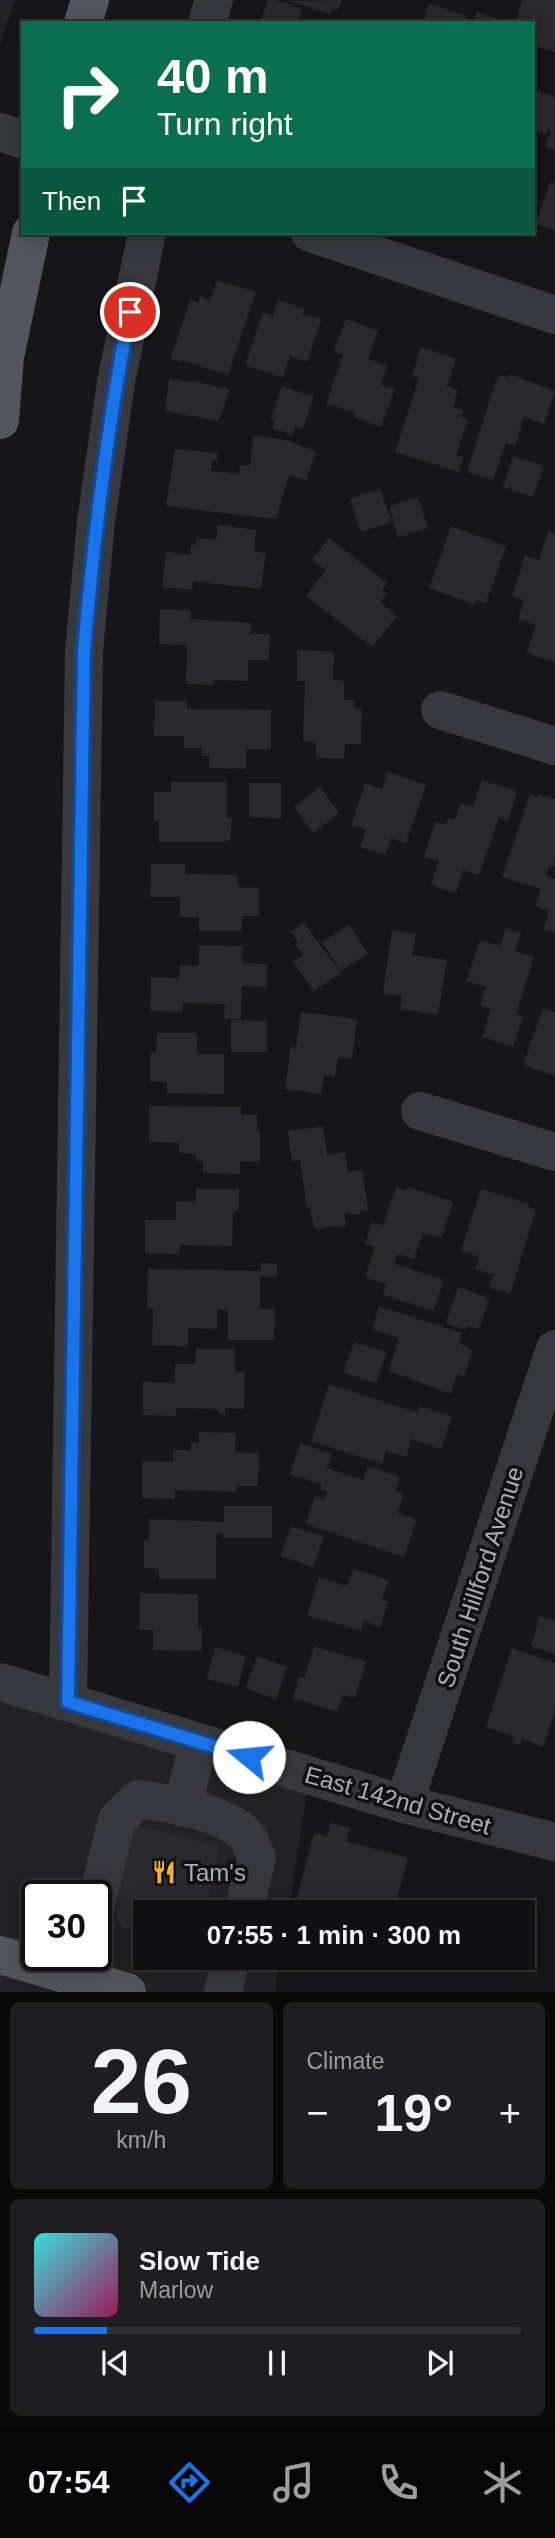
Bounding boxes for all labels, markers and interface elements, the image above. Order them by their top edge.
icon: right [42,49,133,140]
text: 40 m [157,49,269,103]
text: Turn right [157,106,293,142]
icon: arrive [115,182,153,220]
text: Then [42,186,101,216]
pin [100,282,160,342]
icon: arrive [111,293,149,331]
street label: South Hillford Avenue [432,1463,528,1691]
position arrow [212,1720,286,1794]
street label: East 142nd Street [302,1761,494,1840]
restaurant icon: Tam's [150,1858,178,1886]
place label: Tam's [184,1859,246,1886]
speed limit sign: 30 [21,1880,112,1971]
text: 07:55 · 1 min · 300 m [207,1920,461,1950]
text: 26 [91,2031,192,2132]
text: Climate [307,2048,384,2074]
text: 19° [374,2084,453,2142]
text: − [307,2092,329,2134]
text: + [499,2092,521,2134]
text: km/h [116,2127,166,2153]
text: Slow Tide [139,2246,260,2276]
text: Marlow [139,2277,213,2303]
icon: previous [96,2344,134,2382]
icon: pause [258,2344,296,2382]
icon: next [421,2344,459,2382]
icon: directions [165,2458,214,2507]
icon: music [269,2458,318,2507]
icon: phone [374,2458,423,2507]
icon: climate [478,2458,527,2507]
text: 07:54 [28,2464,110,2500]

